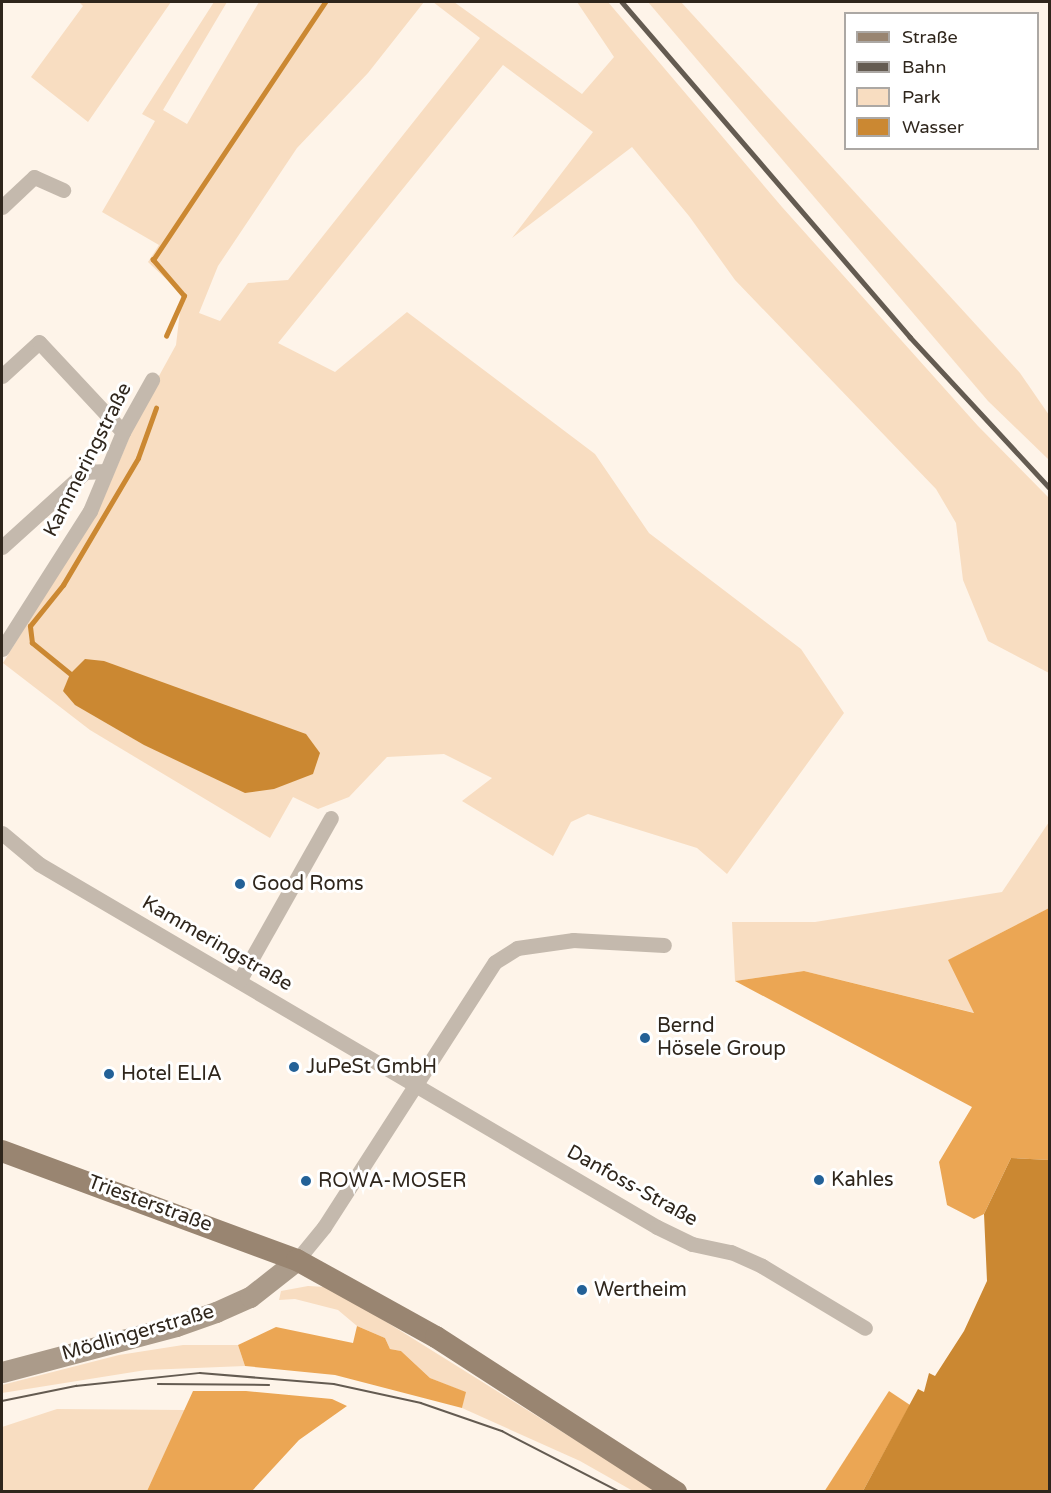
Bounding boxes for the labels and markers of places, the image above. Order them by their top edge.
place label: Good Roms [252,872,364,896]
marker: Good Roms [233,877,247,891]
place label: Bernd Hösele Group [657,1014,786,1061]
marker: Bernd Hösele Group [638,1031,652,1045]
place label: JuPeSt GmbH [306,1055,437,1079]
marker: JuPeSt GmbH [287,1060,301,1074]
place label: Hotel ELIA [121,1062,222,1086]
marker: Hotel ELIA [102,1067,116,1081]
place label: Kahles [831,1168,894,1192]
place label: ROWA-MOSER [318,1169,466,1193]
marker: Kahles [812,1173,826,1187]
marker: ROWA-MOSER [299,1174,313,1188]
place label: Wertheim [594,1278,687,1302]
marker: Wertheim [575,1283,589,1297]

